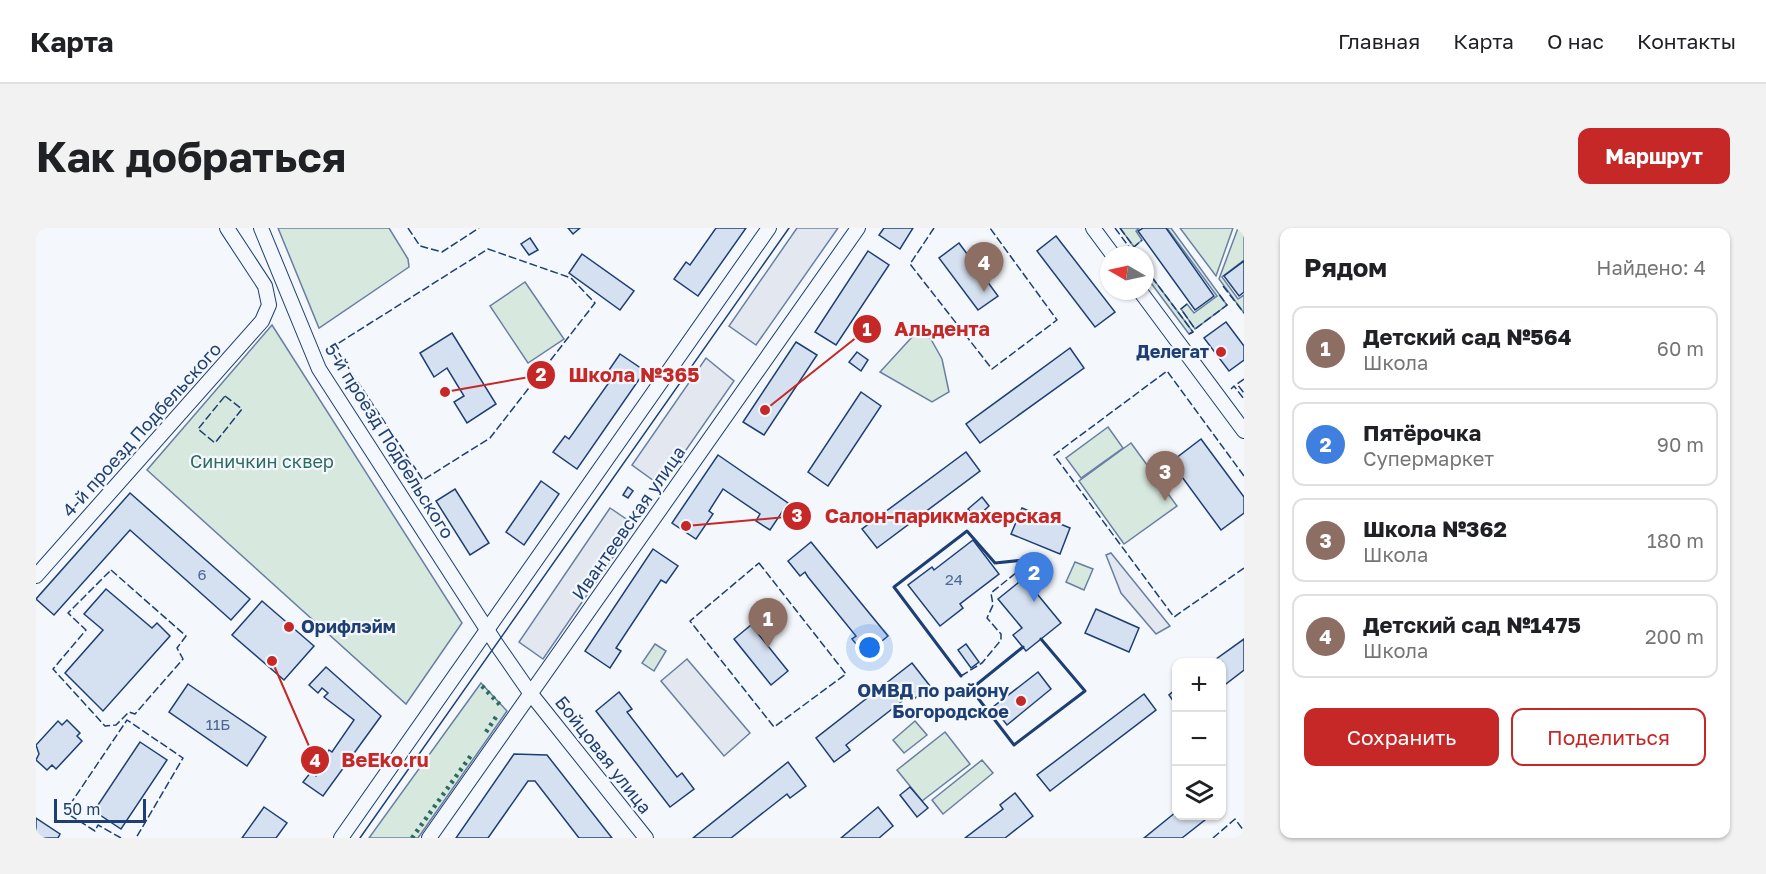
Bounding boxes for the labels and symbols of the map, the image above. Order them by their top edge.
pin: 4 [964,242,1004,292]
north arrow [1100,246,1154,300]
callout: Альдента [852,310,1002,348]
text: Альдента [894,316,990,340]
text: 1 [862,318,872,340]
street label: 4-й проезд Подбельского [57,338,225,521]
street label: 5-й проезд Подбельского [321,339,459,542]
place label: Делегат [1136,340,1209,362]
marker: Делегат [1214,345,1228,359]
callout: Школа №365 [526,356,711,394]
text: Школа №365 [569,362,699,386]
text: 2 [536,363,547,385]
street label: Ивантеевская улица [567,441,689,603]
park label: Синичкин сквер [190,450,334,472]
pin: 3 [1146,452,1184,501]
callout: Салон-парикмахерская [782,497,1073,535]
text: Салон-парикмахерская [825,503,1061,527]
text: 3 [792,504,803,526]
pin: 2 [1014,552,1054,602]
house number: 6 [197,565,207,583]
house number: 24 [945,570,963,588]
pin: 1 [748,598,788,648]
place label: Орифлэйм [301,615,396,637]
marker: Орифлэйм [282,620,296,634]
your location [855,633,884,662]
place label: ОМВД по району Богородское [857,679,1009,722]
street label: Бойцовая улица [551,691,657,818]
marker: ОМВД по району Богородское [1014,694,1028,708]
house number: 11Б [206,715,230,733]
callout: BeEko.ru [300,741,441,779]
text: BeEko.ru [341,747,429,771]
text: 4 [309,749,321,771]
scale bar [54,796,146,824]

